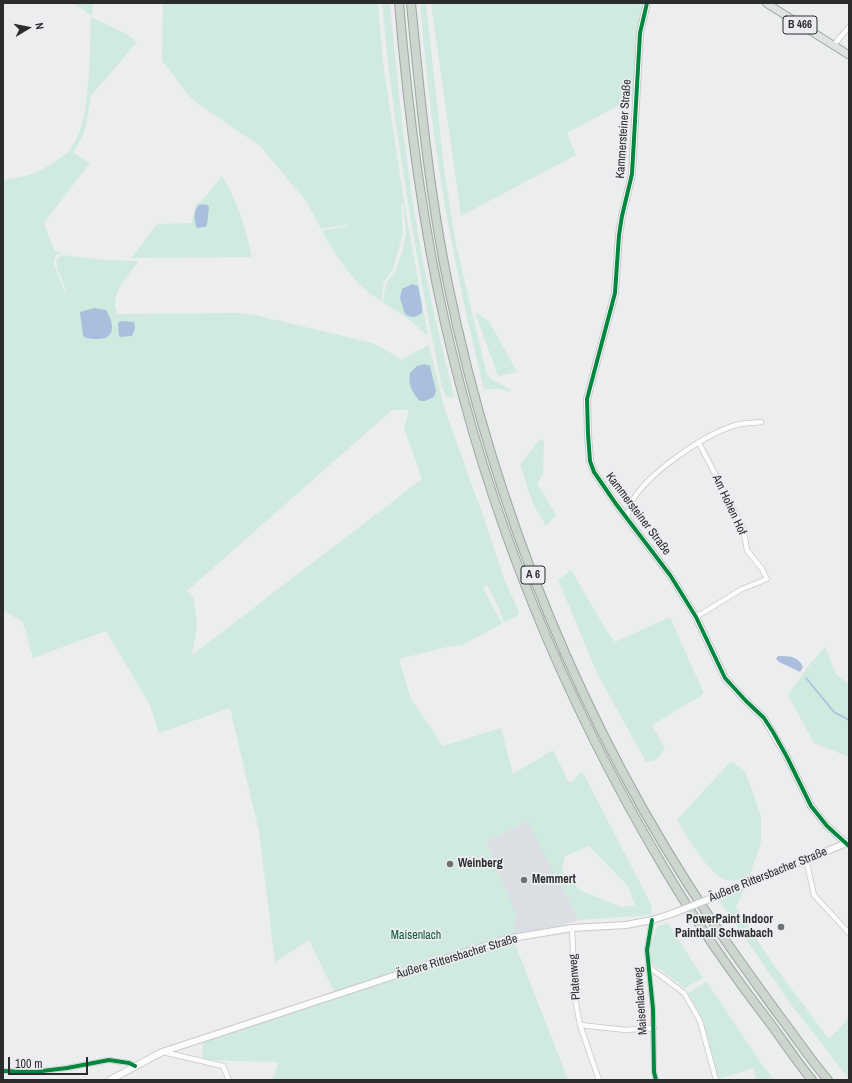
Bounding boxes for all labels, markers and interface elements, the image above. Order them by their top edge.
north arrow [8,8,48,48]
road number: B 466 [783,16,817,34]
text: N [32,21,47,30]
street label: Kammersteiner Straße [613,79,635,179]
street label: Kammersteiner Straße [602,470,674,558]
street label: Am Hohen Hof [709,473,749,537]
road number: A 6 [521,566,545,584]
street label: Äußere Rittersbacher Straße [707,845,829,905]
place label: Weinberg [458,857,503,871]
marker: Weinberg [445,859,455,869]
place label: Memmert [532,873,576,887]
marker: Memmert [519,875,529,885]
place label: PowerPaint Indoor Paintball Schwabach [675,913,773,941]
marker: PowerPaint Indoor Paintball Schwabach [776,922,786,932]
park label: Maisenlach [391,929,441,943]
street label: Äußere Rittersbacher Straße [394,932,520,982]
street label: Platenweg [566,954,584,1000]
street label: Maisenlachweg [631,966,651,1036]
scale bar [10,1049,90,1075]
text: 100 m [15,1056,42,1072]

